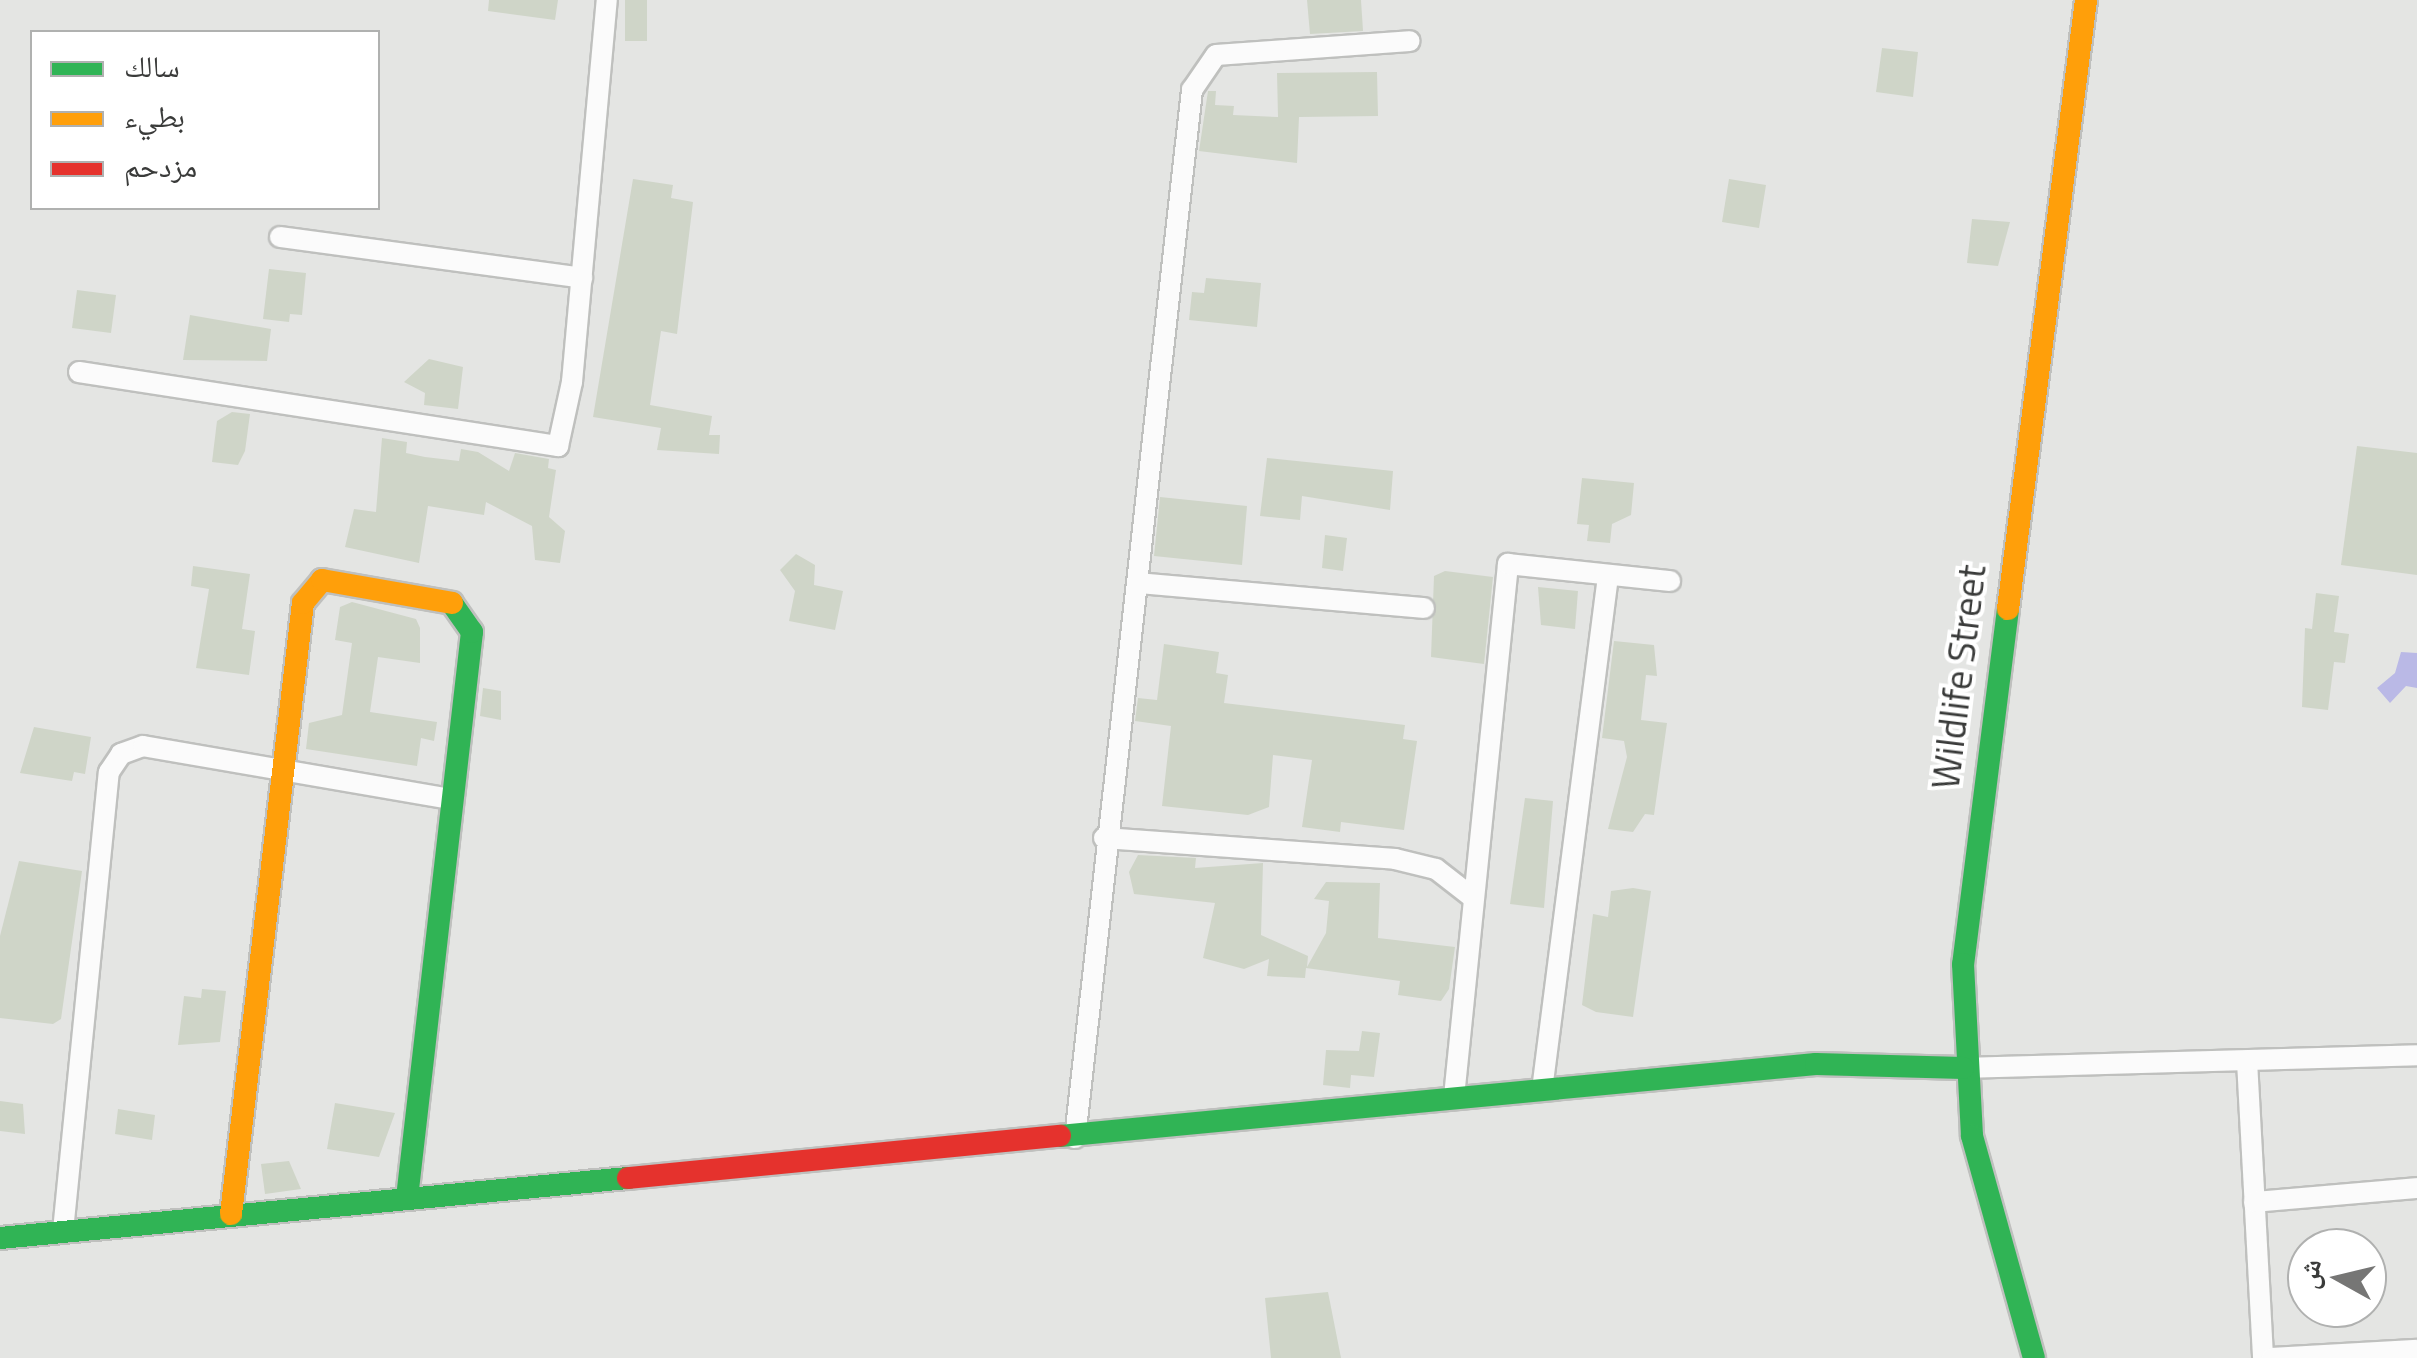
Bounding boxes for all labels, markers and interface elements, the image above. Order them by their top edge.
legend [30,30,380,210]
text: سالك [124,43,180,89]
text: بطيء [124,93,185,139]
text: مزدحم [124,143,197,189]
street label: Wildlife Street [1923,562,1995,792]
north arrow [2287,1228,2387,1328]
text: ش [2285,1256,2332,1292]

